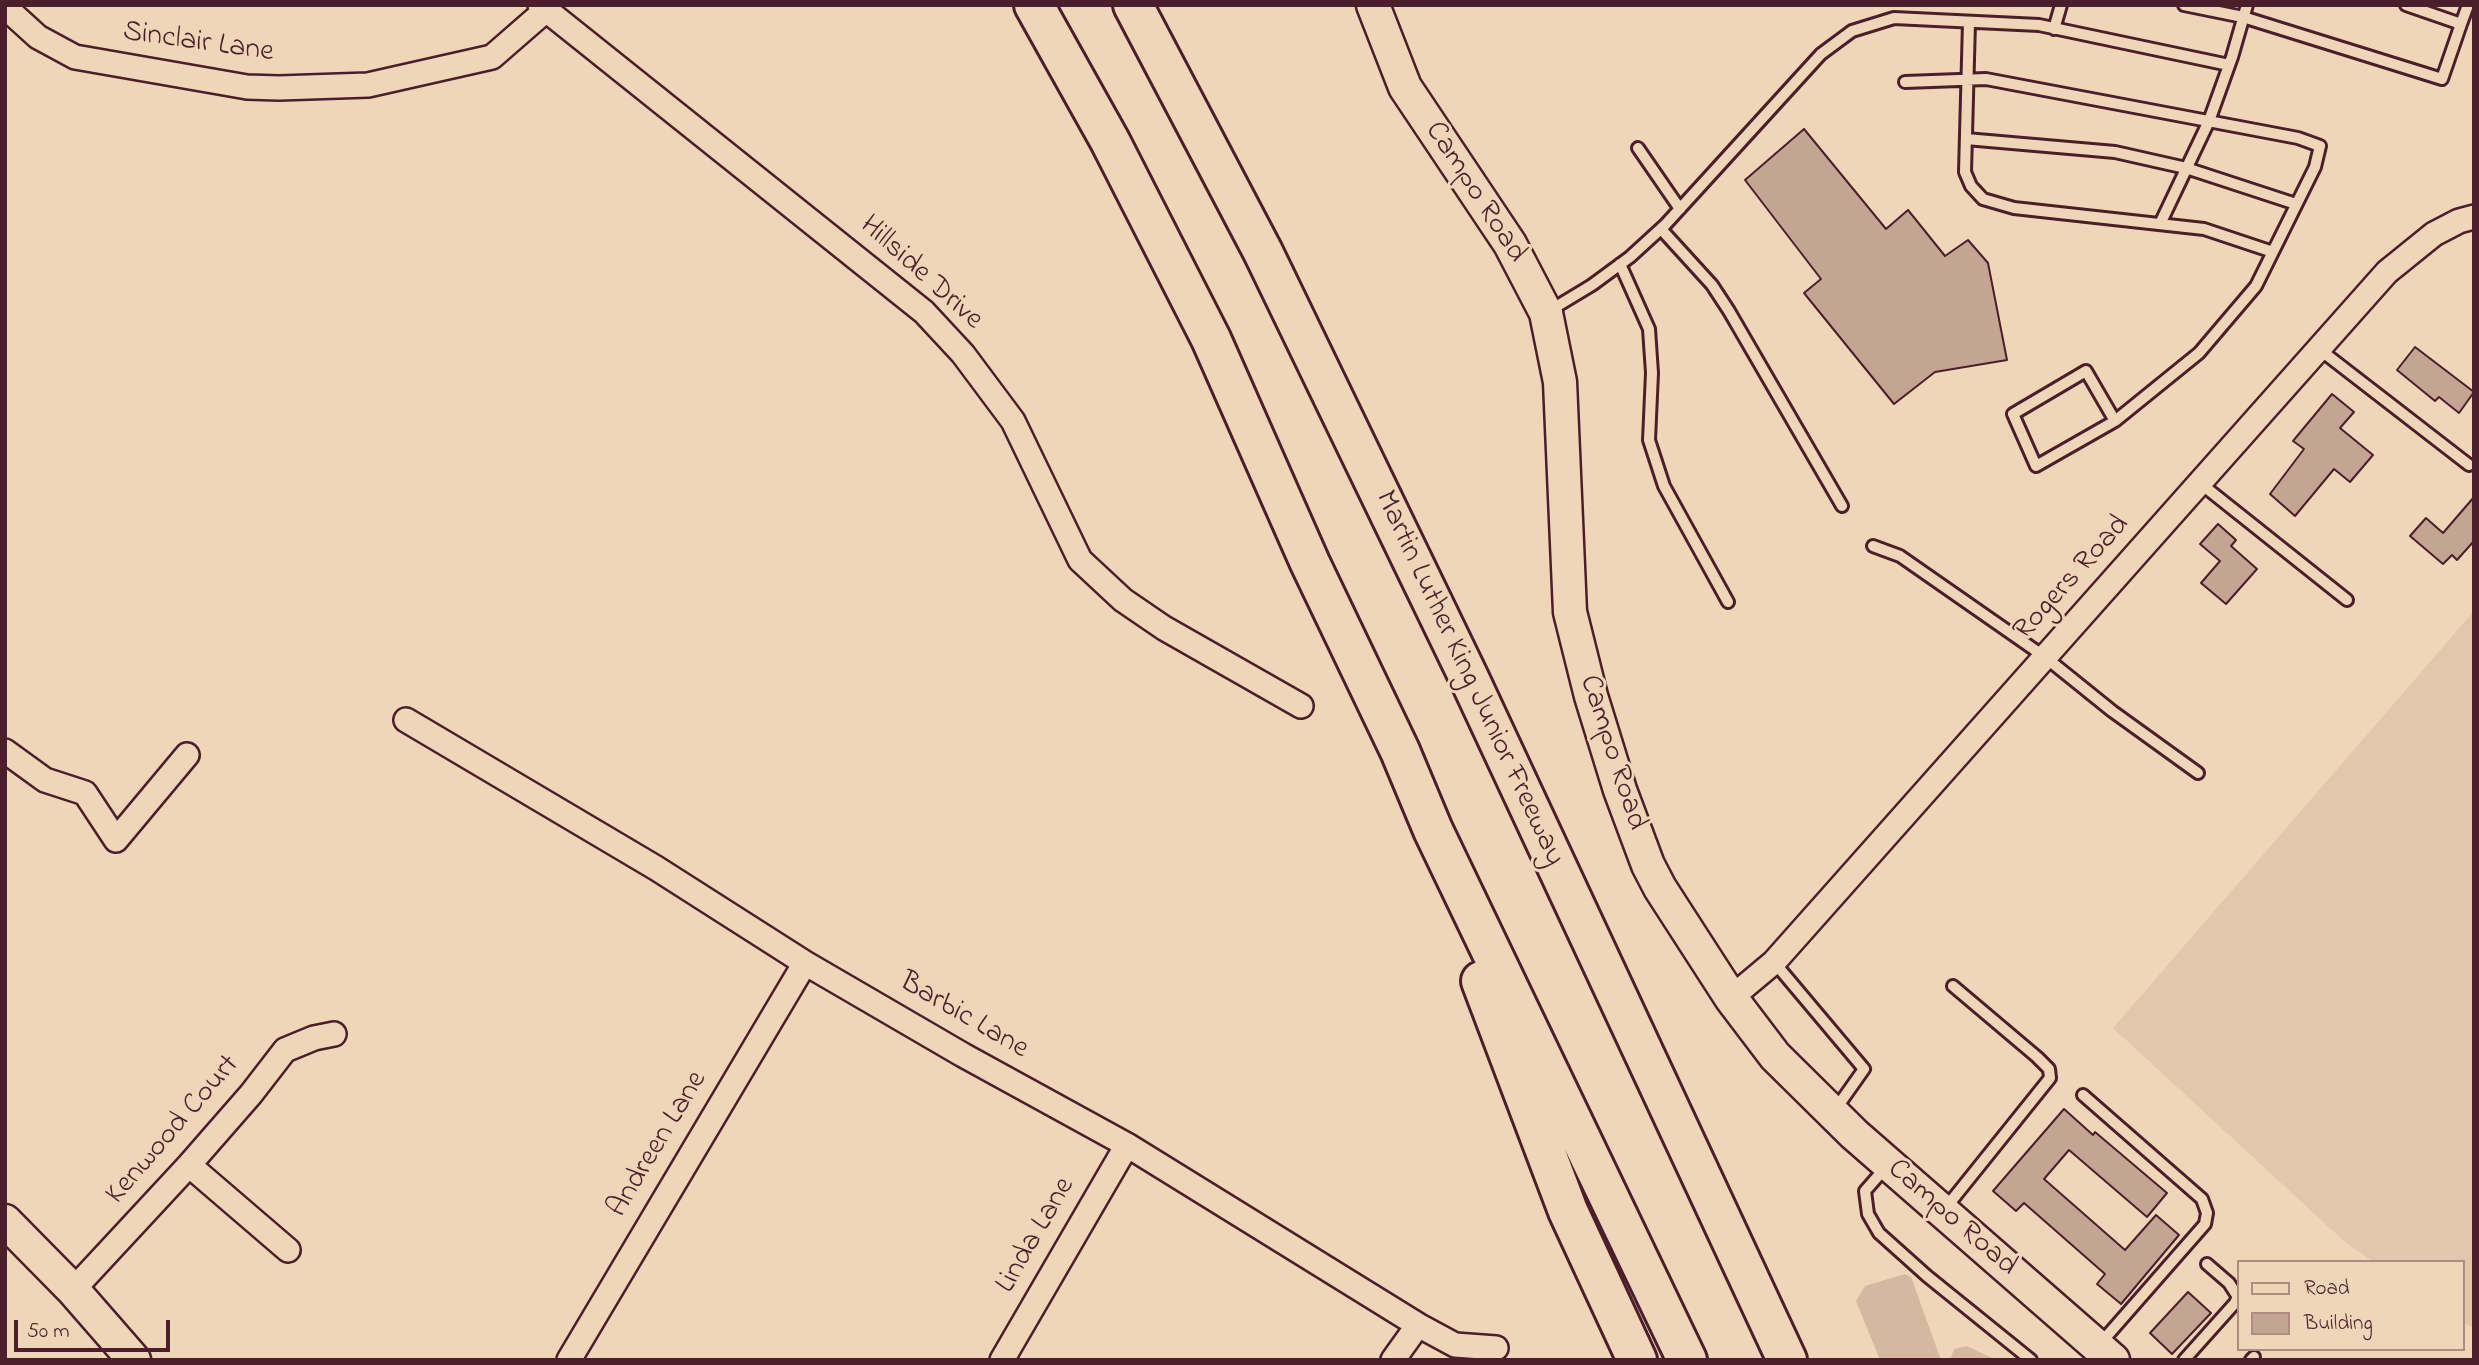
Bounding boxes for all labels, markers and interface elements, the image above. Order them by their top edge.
street label: Sinclair Lane [120,16,276,72]
street label: Campo Road [1415,116,1533,270]
street label: Hillside Drive [851,209,989,339]
street label: Martin Luther King Junior Freeway [1365,486,1571,872]
street label: Rogers Road [2007,509,2139,649]
street label: Campo Road [1569,671,1653,835]
street label: Barbic Lane [892,966,1034,1068]
street label: Kenwood Court [99,1049,249,1213]
street label: Andreen Lane [601,1065,717,1225]
street label: Campo Road [1879,1153,2023,1285]
street label: Linda Lane [990,1172,1084,1300]
legend [2238,1260,2465,1351]
text: Road [2304,1274,2350,1304]
scale bar [18,1306,173,1350]
text: Building [2304,1309,2373,1339]
text: 50 m [27,1317,70,1347]

